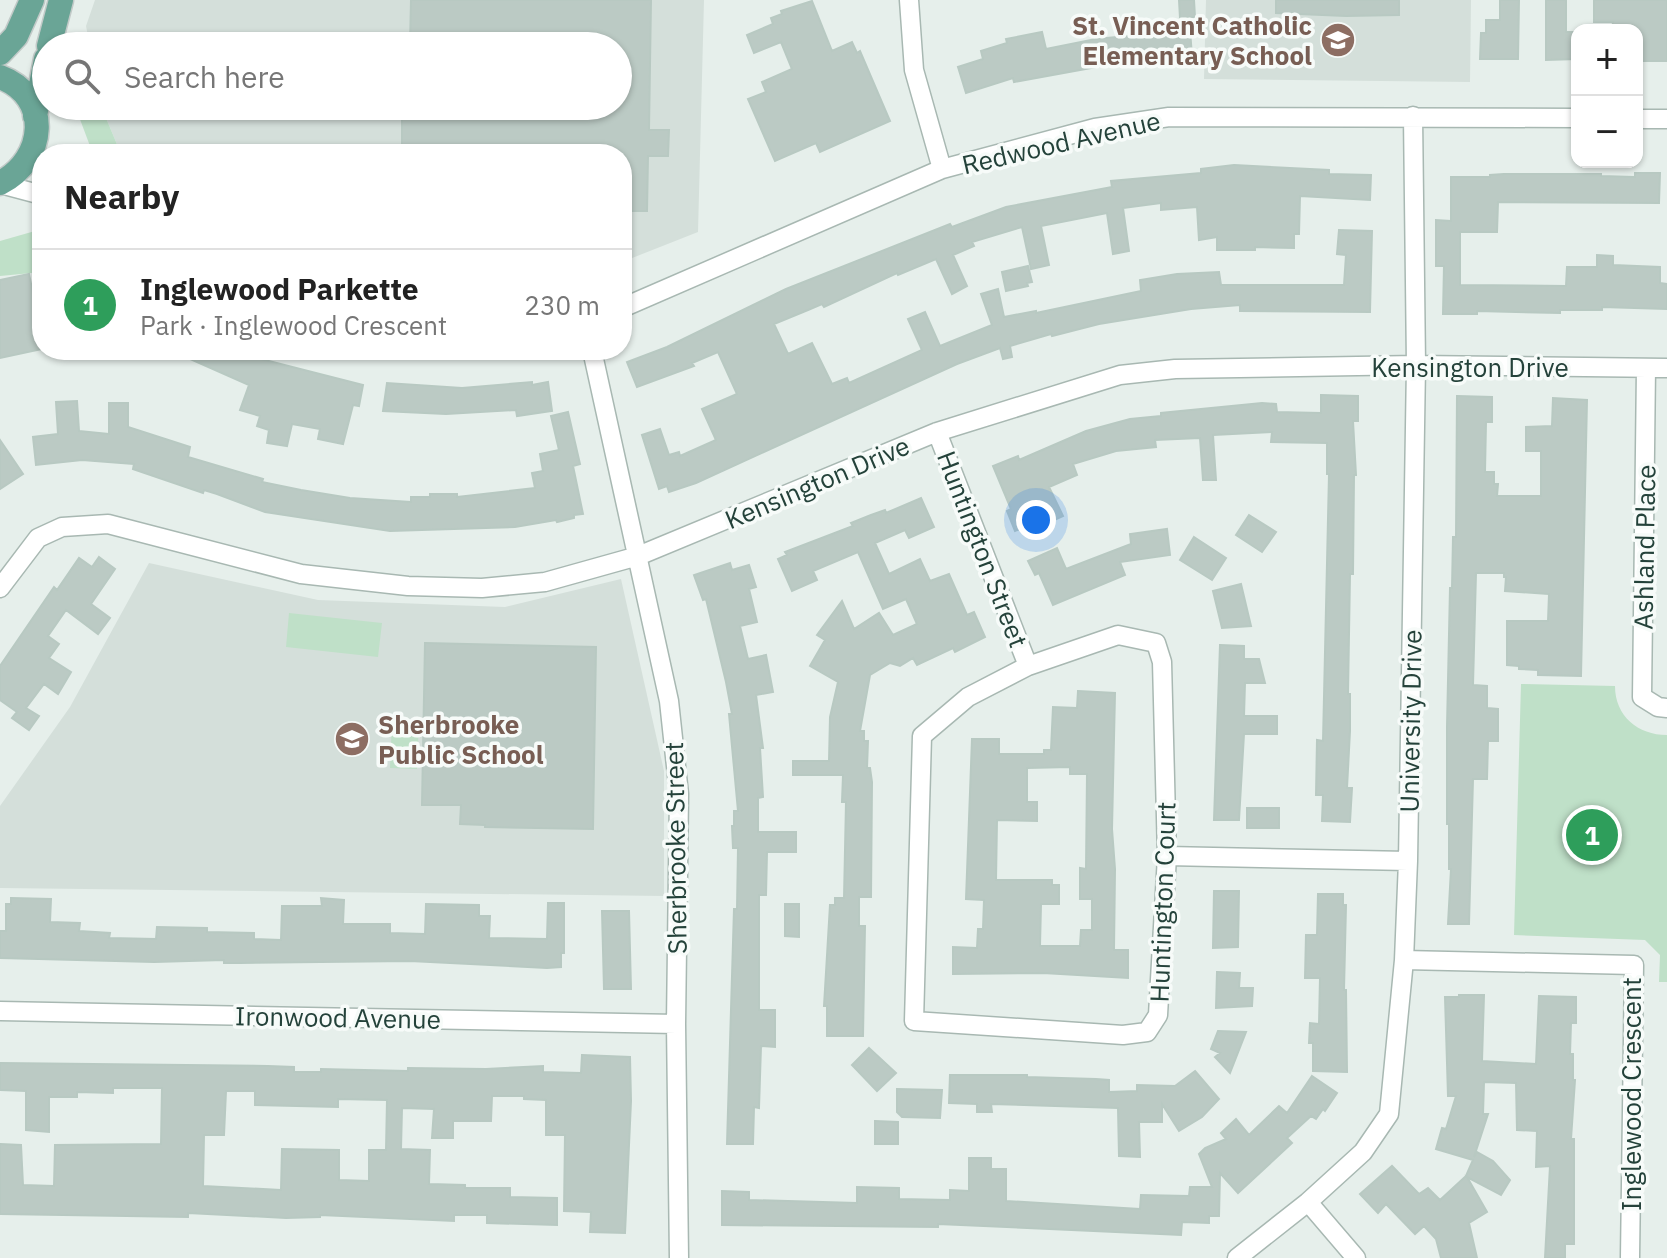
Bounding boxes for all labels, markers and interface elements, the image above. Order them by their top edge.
place label: St. Vincent Catholic Elementary School [1072,8,1312,72]
school or university icon: St. Vincent Catholic Elementary School [1319,21,1357,59]
map controls [1571,24,1643,168]
button: + [1571,24,1643,96]
search box [32,32,632,120]
icon: search [60,54,104,98]
text: Search here [124,57,285,96]
button: − [1571,96,1643,168]
street label: Redwood Avenue [958,103,1164,181]
text: Nearby [64,174,179,218]
text: Inglewood Parkette [140,269,419,308]
text: 1 [82,288,98,322]
text: 230 m [524,288,600,322]
text: Park · Inglewood Crescent [140,308,447,342]
street label: Kensington Drive [1371,350,1569,384]
street label: Kensington Drive [720,428,914,536]
street label: Huntington Street [930,446,1036,652]
street label: Ashland Place [1626,464,1662,630]
your location [1016,500,1056,540]
street label: University Drive [1391,629,1429,813]
place label: Sherbrooke Public School [378,707,544,771]
school or university icon: Sherbrooke Public School [333,720,371,758]
street label: Sherbrooke Street [656,742,694,954]
street label: Huntington Court [1142,801,1182,1003]
pin: 1 [1566,805,1618,865]
street label: Inglewood Crescent [1614,977,1648,1211]
street label: Ironwood Avenue [235,998,441,1036]

